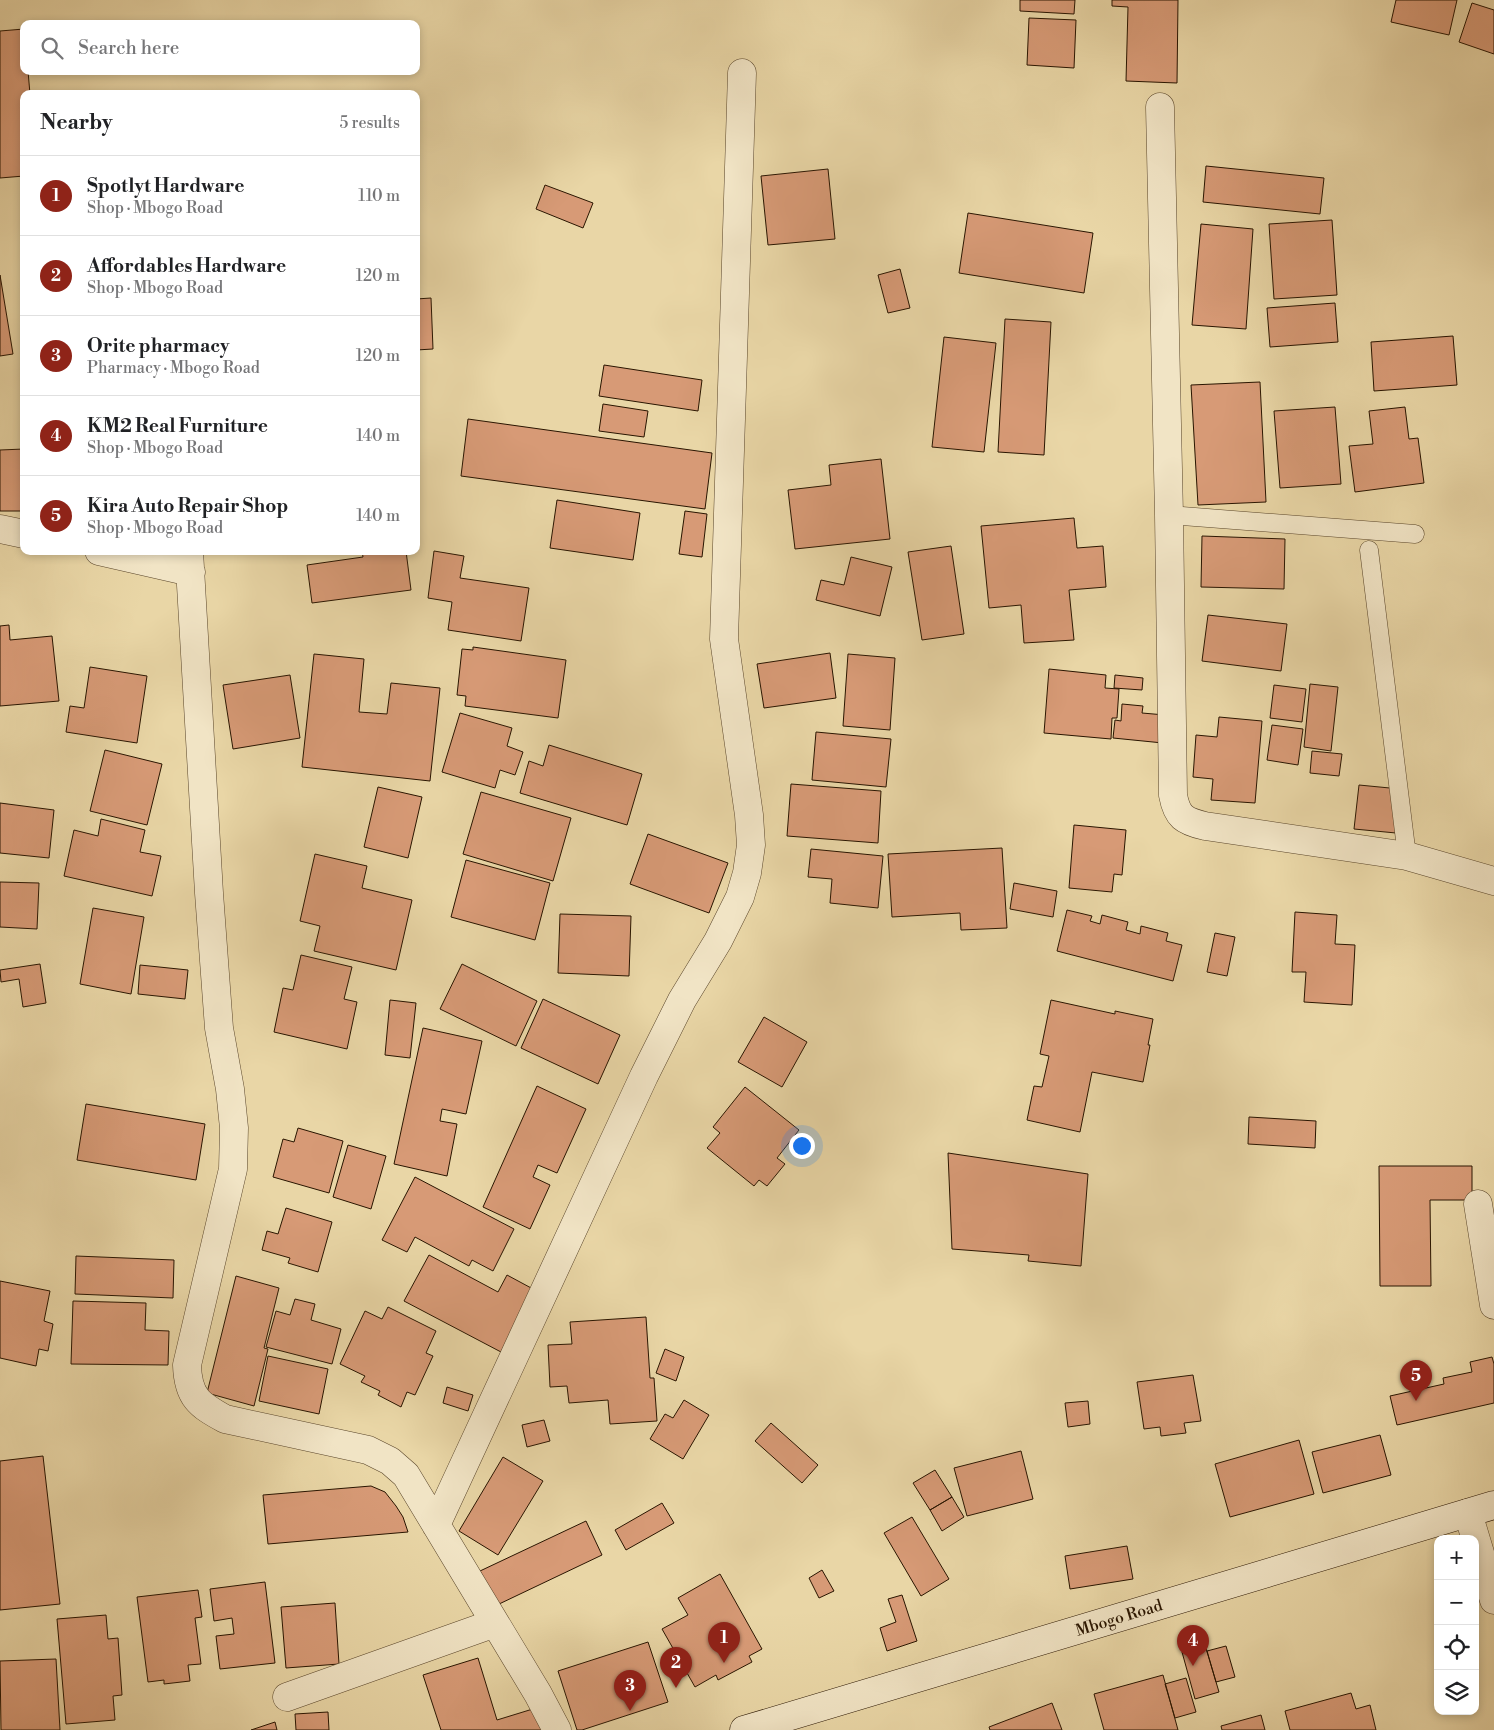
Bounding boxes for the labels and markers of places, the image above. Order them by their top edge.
pin: 5 [1400,1360,1432,1401]
pin: 1 [708,1622,740,1663]
pin: 4 [1177,1625,1209,1666]
pin: 2 [660,1647,692,1688]
pin: 3 [614,1670,646,1711]

